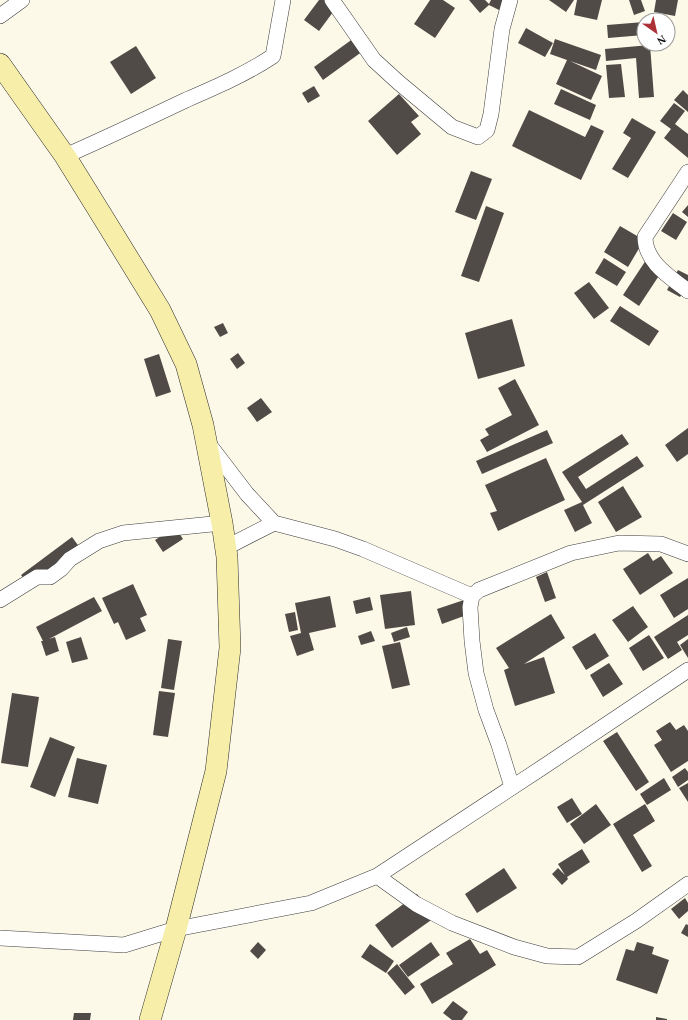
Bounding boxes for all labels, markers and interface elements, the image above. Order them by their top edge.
north arrow [636,12,676,52]
text: N [655,33,668,48]

